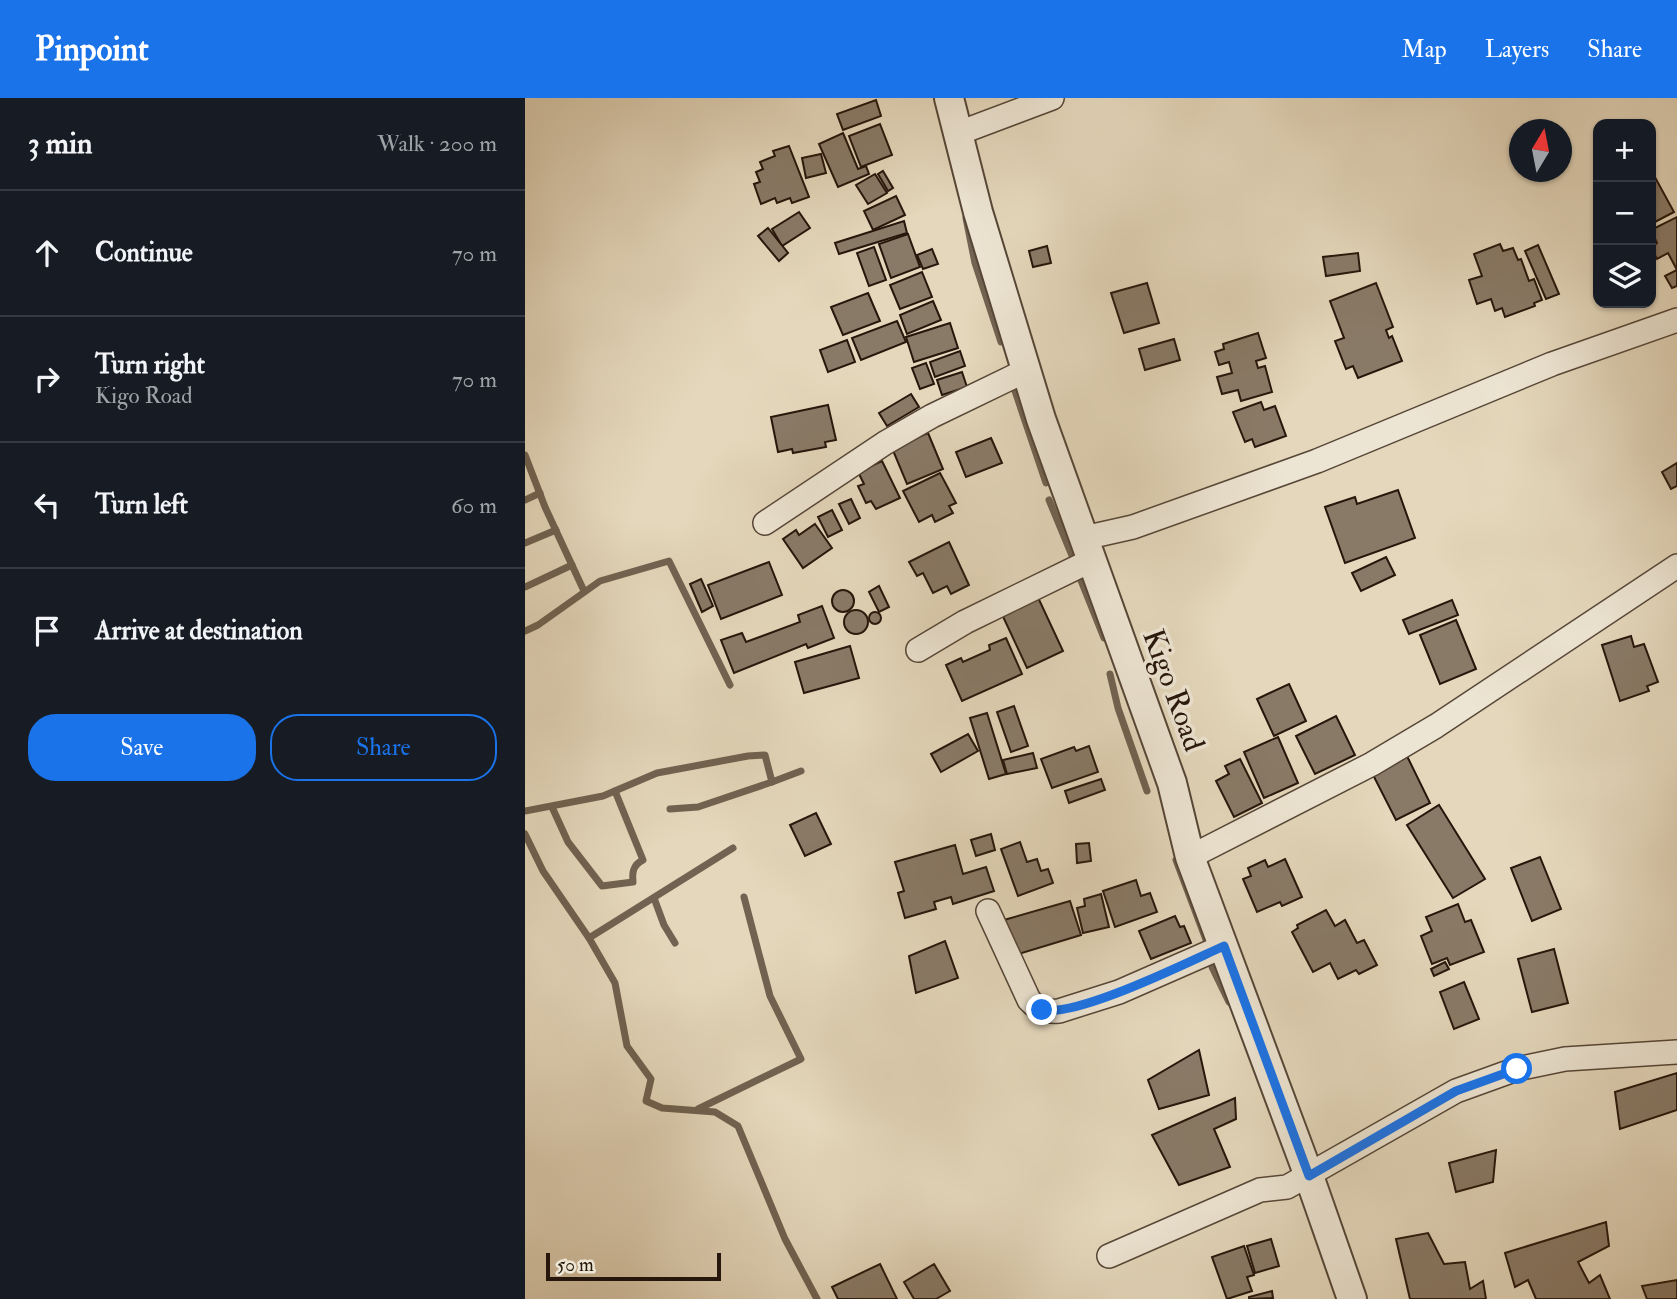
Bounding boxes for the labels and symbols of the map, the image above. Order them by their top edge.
north arrow [1509,119,1572,182]
street label: Kigo Road [1134,624,1213,756]
route end [1026,994,1057,1025]
route start [1501,1053,1532,1084]
scale bar [546,1250,721,1282]

